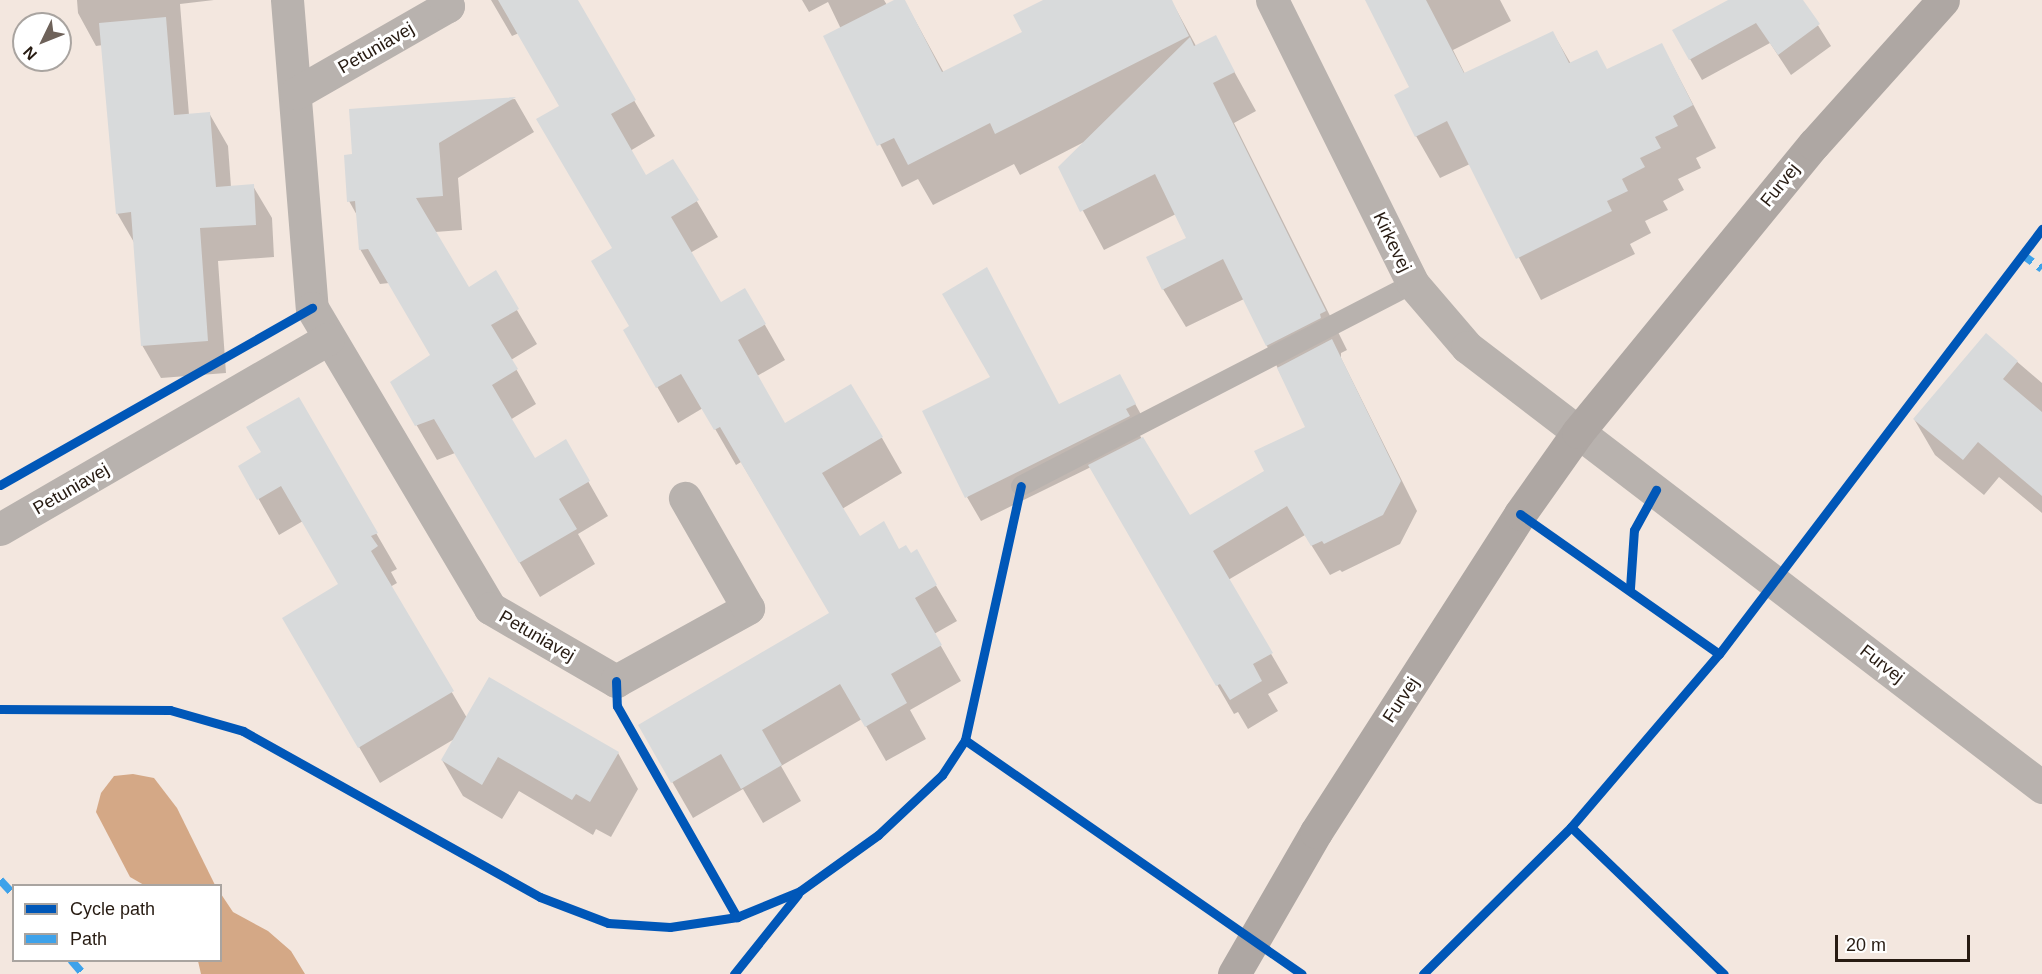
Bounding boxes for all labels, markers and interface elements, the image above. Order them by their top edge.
north arrow [12,12,72,72]
street label: Petuniavej [334,18,418,78]
text: N [20,43,40,63]
street label: Furvej [1756,159,1804,211]
street label: Kirkevej [1368,208,1416,276]
street label: Petuniavej [29,459,113,519]
street label: Petuniavej [495,606,579,666]
street label: Furvej [1856,640,1908,688]
street label: Furvej [1378,673,1424,727]
legend [12,884,222,962]
text: Cycle path [70,899,155,919]
scale bar [1838,923,1973,961]
text: Path [70,929,107,949]
text: 20 m [1846,935,1886,955]

